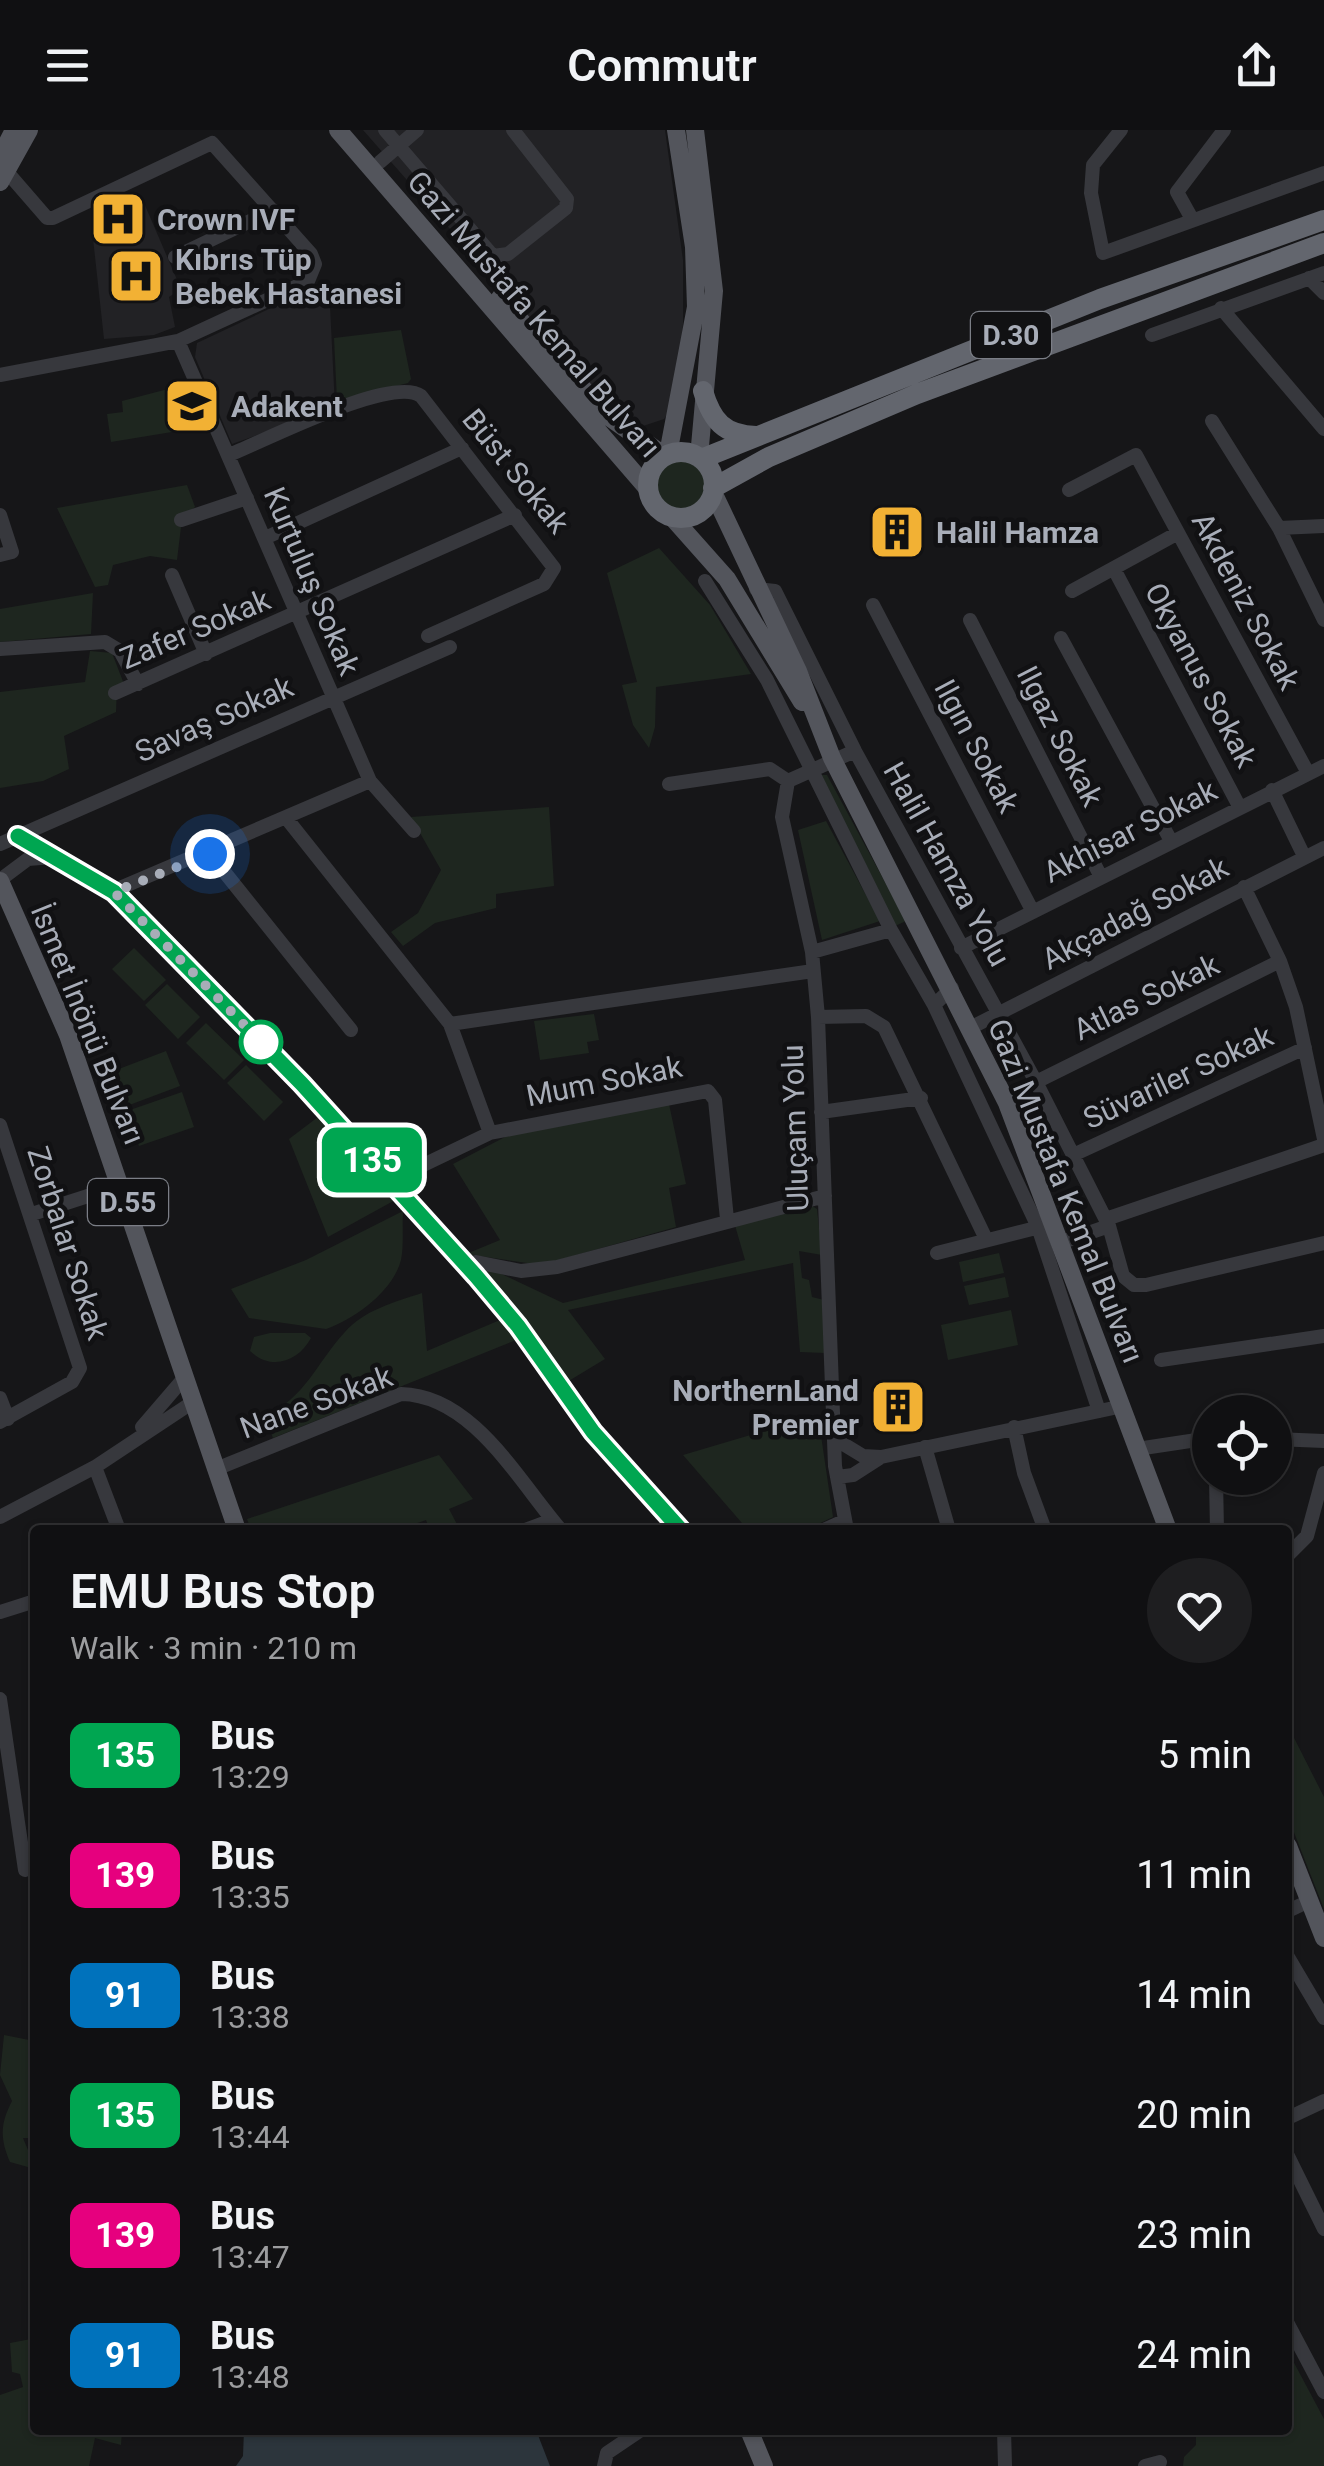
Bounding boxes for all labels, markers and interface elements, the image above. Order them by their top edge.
icon: menu [40,38,95,93]
icon: share [1229,38,1284,93]
text: Commutr [567,39,757,92]
street label: Gazi Mustafa Kemal Bulvarı [400,164,668,464]
hospital icon: Crown IVF [88,189,148,249]
place label: Crown IVF [157,202,295,237]
place label: Kıbrıs Tüp Bebek Hastanesi [175,242,402,311]
hospital icon: Kıbrıs Tüp Bebek Hastanesi [106,246,166,306]
road number: D.30 [971,312,1051,358]
school or university icon: Adakent [162,376,222,436]
place label: Adakent [231,389,343,424]
street label: Büst Sokak [455,402,577,541]
street label: Kurtuluş Sokak [257,482,368,681]
building icon: Halil Hamza [867,502,927,562]
street label: Akdeniz Sokak [1185,507,1308,696]
place label: Halil Hamza [936,515,1099,550]
street label: Okyanus Sokak [1138,577,1265,774]
street label: Zafer Sokak [115,581,276,676]
street label: Ilgaz Sokak [1010,660,1111,813]
street label: Savaş Sokak [130,668,299,769]
street label: Ilgın Sokak [927,674,1027,819]
street label: Halil Hamza Yolu [876,756,1018,972]
street label: Akhisar Sokak [1038,772,1223,890]
your location [185,829,235,879]
street label: Akçadağ Sokak [1036,849,1235,977]
street label: İsmet İnönü Bulvarı [24,899,152,1149]
street label: Atlas Sokak [1068,946,1225,1047]
street label: Gazi Mustafa Kemal Bulvarı [981,1014,1151,1368]
street label: Süvariler Sokak [1078,1018,1279,1136]
unlabelled marker [240,1021,282,1063]
street label: Uluçam Yolu [775,1044,815,1212]
street label: Mum Sokak [523,1049,686,1113]
line badge: 135 [314,1128,430,1192]
text: 135 [342,1140,402,1181]
street label: Zorbalar Sokak [20,1142,116,1345]
road number: D.55 [88,1179,168,1225]
street label: Nane Sokak [235,1358,398,1446]
place label: NorthernLand Premier [672,1373,859,1442]
building icon: NorthernLand Premier [868,1377,928,1437]
map controls [1192,1395,1292,1495]
button: locate [1192,1395,1292,1495]
button: heart [1147,1558,1252,1663]
text: EMU Bus Stop [70,1563,375,1620]
text: Walk · 3 min · 210 m [70,1629,357,1667]
text: Bus [210,1714,275,1758]
text: 5 min [1158,1733,1252,1777]
text: 135 [95,1735,155,1776]
text: 13:29 [210,1758,290,1796]
text: Bus [210,1834,275,1878]
text: 11 min [1136,1853,1252,1897]
text: 139 [95,1855,155,1896]
text: 13:35 [210,1878,290,1916]
text: Bus [210,1954,275,1998]
text: 14 min [1136,1973,1252,2017]
text: 91 [105,1975,145,2016]
text: 13:38 [210,1998,290,2036]
text: Bus [210,2074,275,2118]
text: 20 min [1136,2093,1252,2137]
text: 135 [95,2095,155,2136]
text: 13:44 [210,2118,290,2156]
text: Bus [210,2194,275,2238]
text: 23 min [1136,2213,1252,2257]
text: 139 [95,2215,155,2256]
text: 13:47 [210,2238,290,2276]
text: Bus [210,2314,275,2358]
text: 24 min [1136,2333,1252,2377]
text: 91 [105,2335,145,2376]
text: 13:48 [210,2358,290,2396]

